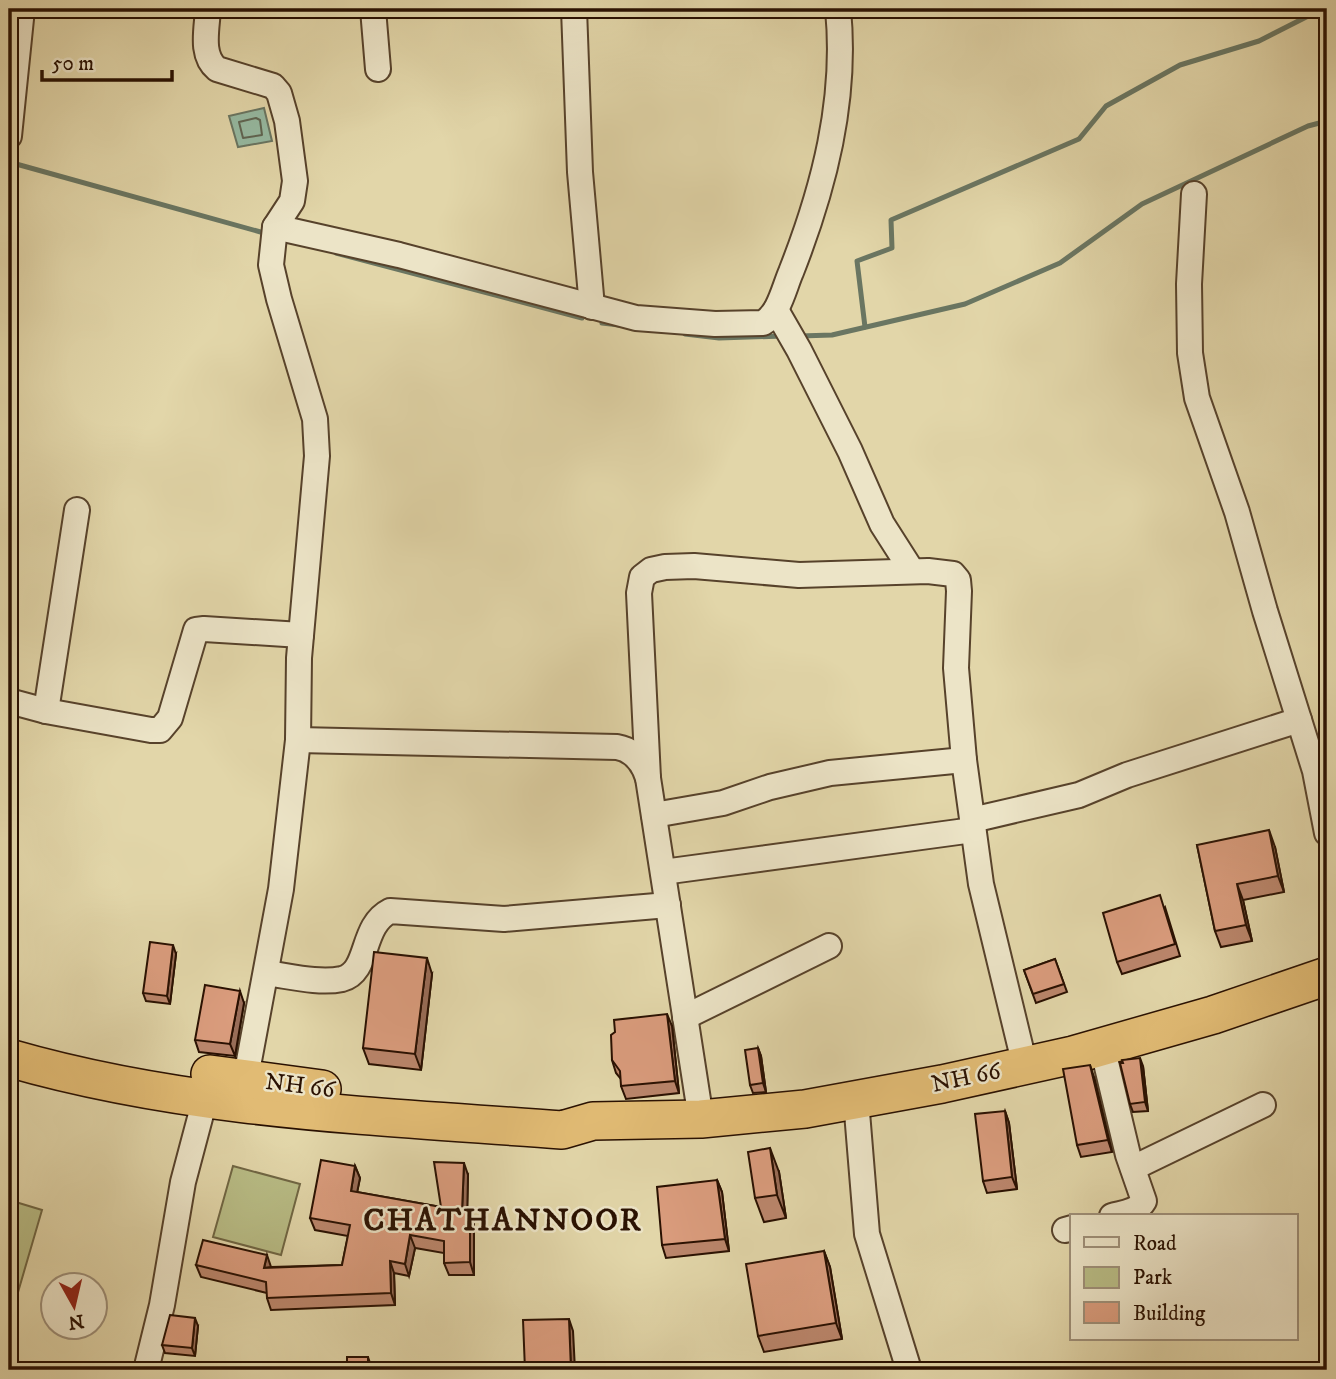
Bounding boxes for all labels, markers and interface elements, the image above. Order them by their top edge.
scale bar [42,38,172,82]
text: 50 m [52,51,94,77]
street label: NH 66 [929,1056,1005,1100]
street label: NH 66 [263,1067,338,1105]
district label: CHATHANNOOR [363,1201,643,1241]
legend [1070,1214,1298,1340]
text: Road [1133,1231,1177,1257]
text: Park [1133,1265,1173,1291]
north arrow [38,1270,108,1340]
text: Building [1133,1301,1206,1327]
text: N [66,1309,85,1334]

